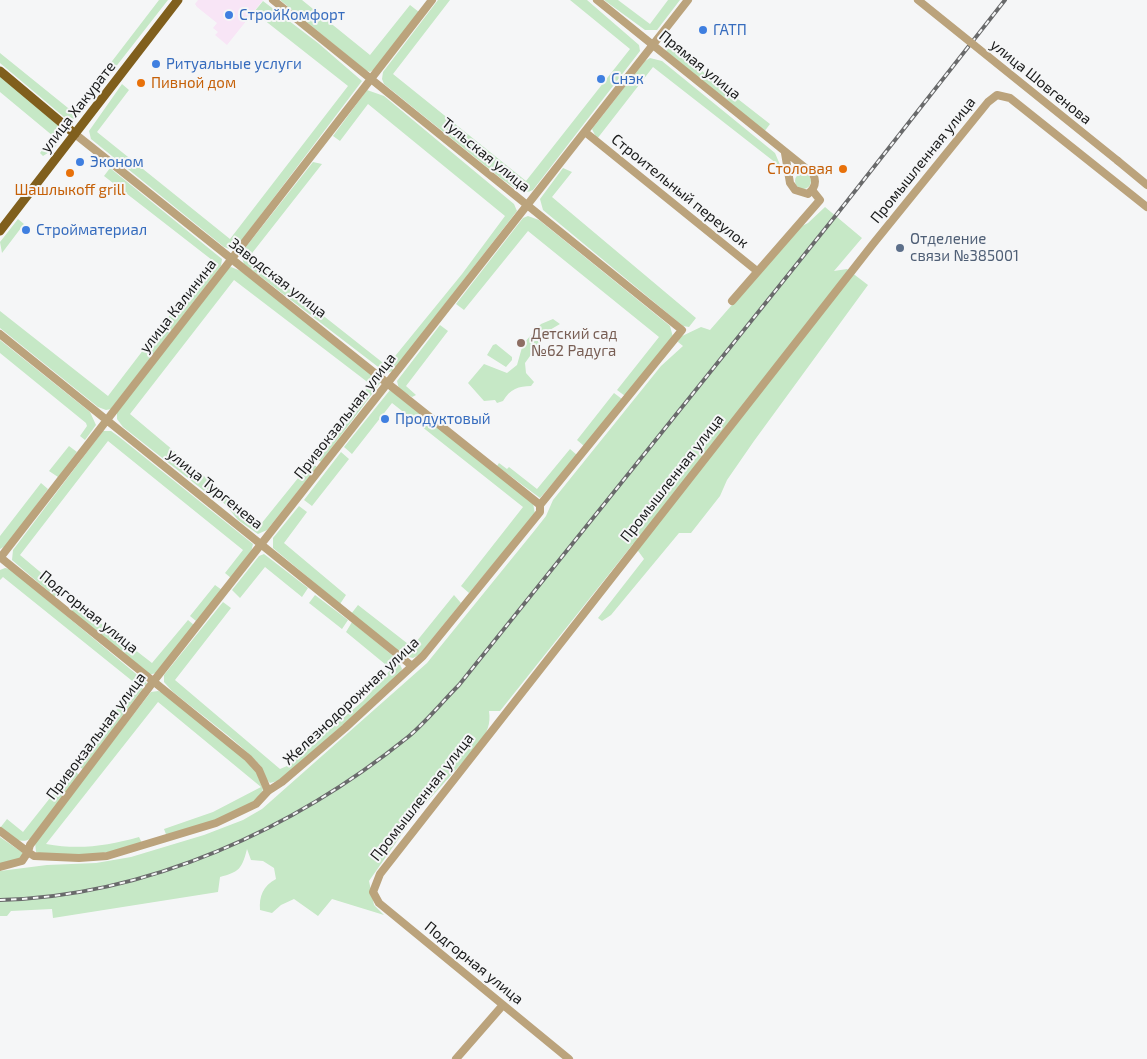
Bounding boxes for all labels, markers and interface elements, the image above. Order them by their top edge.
place label: СтройКомфорт [239,6,345,24]
marker: СтройКомфорт [223,9,235,21]
place label: ГАТП [713,21,747,39]
marker: ГАТП [697,24,709,36]
street label: Прямая улица [656,27,744,103]
street label: улица Шовгенова [987,36,1095,128]
place label: Ритуальные услуги [166,55,302,73]
street label: улица Хакурате [37,58,119,156]
marker: Ритуальные услуги [150,58,162,70]
place label: Снэк [611,70,644,88]
marker: Снэк [595,73,607,85]
place label: Пивной дом [151,74,236,92]
marker: Пивной дом [135,77,147,89]
street label: Промышленная улица [867,93,979,227]
street label: Тульская улица [438,114,534,196]
street label: Строительный переулок [608,130,752,252]
place label: Эконом [90,153,144,171]
marker: Эконом [74,156,86,168]
place label: Столовая [767,160,833,178]
marker: Столовая [837,163,849,175]
marker: Шашлыкоff grill [64,167,76,179]
place label: Шашлыкоff grill [14,181,126,199]
place label: Стройматериал [36,221,147,239]
marker: Стройматериал [20,224,32,236]
place label: Отделение связи №385001 [910,230,1019,265]
street label: Заводская улица [226,234,330,322]
marker: Отделение связи №385001 [894,242,906,254]
street label: улица Калинина [136,255,220,357]
place label: Детский сад №62 Радуга [531,325,617,360]
marker: Детский сад №62 Радуга [515,337,527,349]
street label: Привокзальная улица [290,349,400,483]
place label: Продуктовый [395,410,491,428]
street label: Промышленная улица [617,411,727,545]
marker: Продуктовый [379,413,391,425]
street label: улица Тургенева [164,445,266,533]
street label: Подгорная улица [36,567,142,657]
street label: Железнодорожная улица [279,633,423,769]
street label: Привокзальная улица [42,669,150,803]
street label: Промышленная улица [367,730,477,864]
street label: Подгорная улица [421,918,527,1008]

